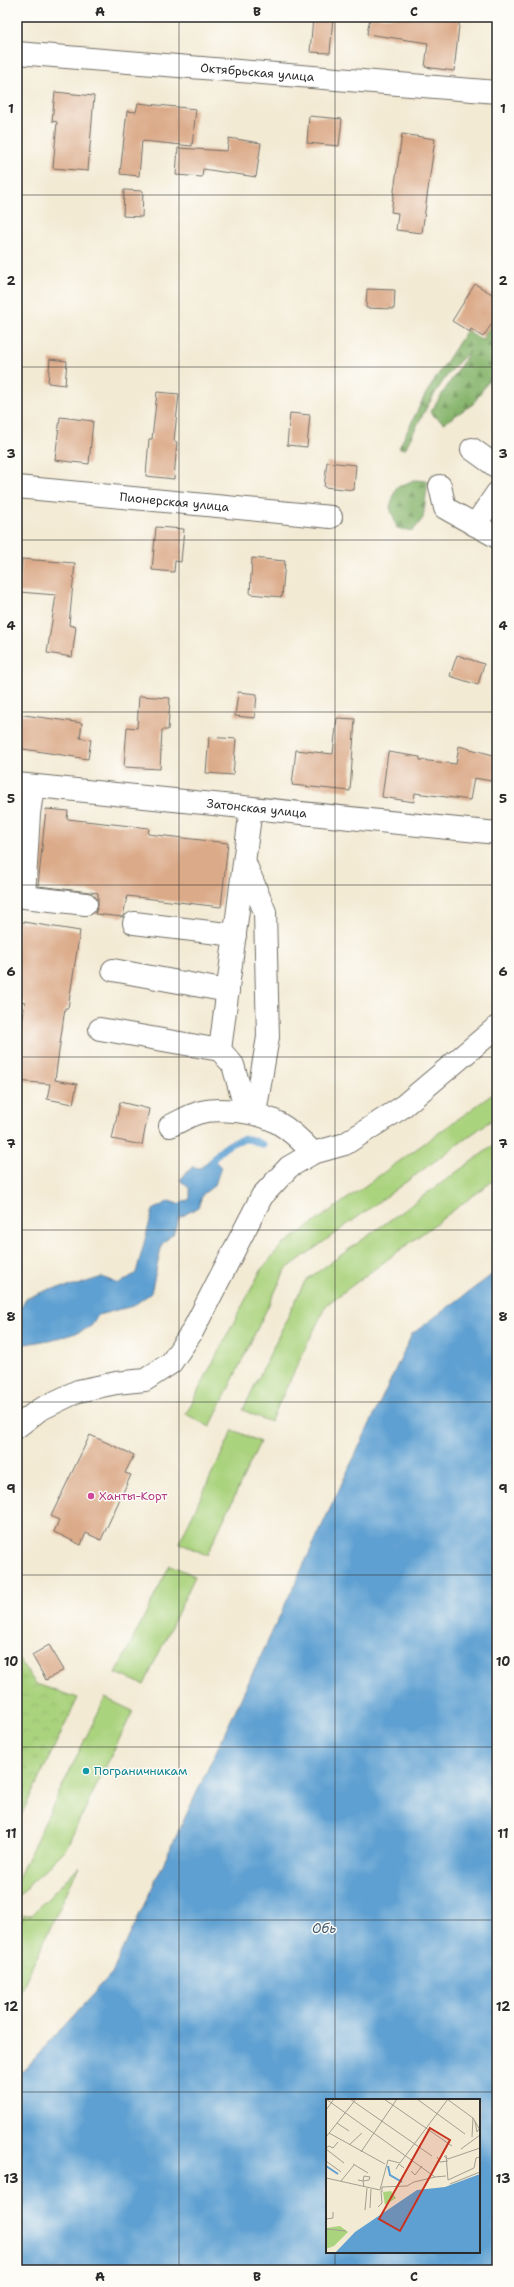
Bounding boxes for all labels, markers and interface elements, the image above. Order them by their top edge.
text: A [95,3,105,20]
text: B [253,3,261,20]
text: C [410,3,418,20]
street label: Октябрьская улица [200,60,315,85]
text: 1 [8,100,14,117]
text: 1 [500,100,506,117]
text: 2 [6,272,16,289]
text: 2 [498,272,508,289]
text: 3 [6,445,16,462]
text: 3 [498,445,508,462]
street label: Пионерская улица [119,489,230,515]
text: 4 [6,617,16,634]
text: 4 [498,617,508,634]
text: 5 [7,790,15,807]
text: 5 [499,790,507,807]
street label: Затонская улица [206,795,308,822]
text: 6 [6,963,16,980]
text: 6 [498,963,508,980]
text: 7 [6,1135,16,1152]
text: 7 [498,1135,508,1152]
text: 8 [6,1308,16,1325]
text: 8 [498,1308,508,1325]
text: 9 [6,1480,16,1497]
text: 9 [498,1480,508,1497]
place label: Ханты-Корт [99,1488,168,1504]
marker: Ханты-Корт [86,1491,96,1501]
text: 10 [4,1653,18,1670]
text: 10 [496,1653,510,1670]
place label: Пограничникам [94,1763,187,1779]
marker: Пограничникам [81,1766,91,1776]
text: 11 [5,1825,17,1842]
text: 11 [497,1825,509,1842]
water label: Обь [312,1920,336,1937]
text: 12 [4,1998,18,2015]
text: 12 [496,1998,510,2015]
inset map [326,2099,480,2253]
text: 13 [4,2170,18,2187]
text: 13 [496,2170,510,2187]
text: A [95,2268,105,2285]
text: B [253,2268,261,2285]
text: C [410,2268,418,2285]

